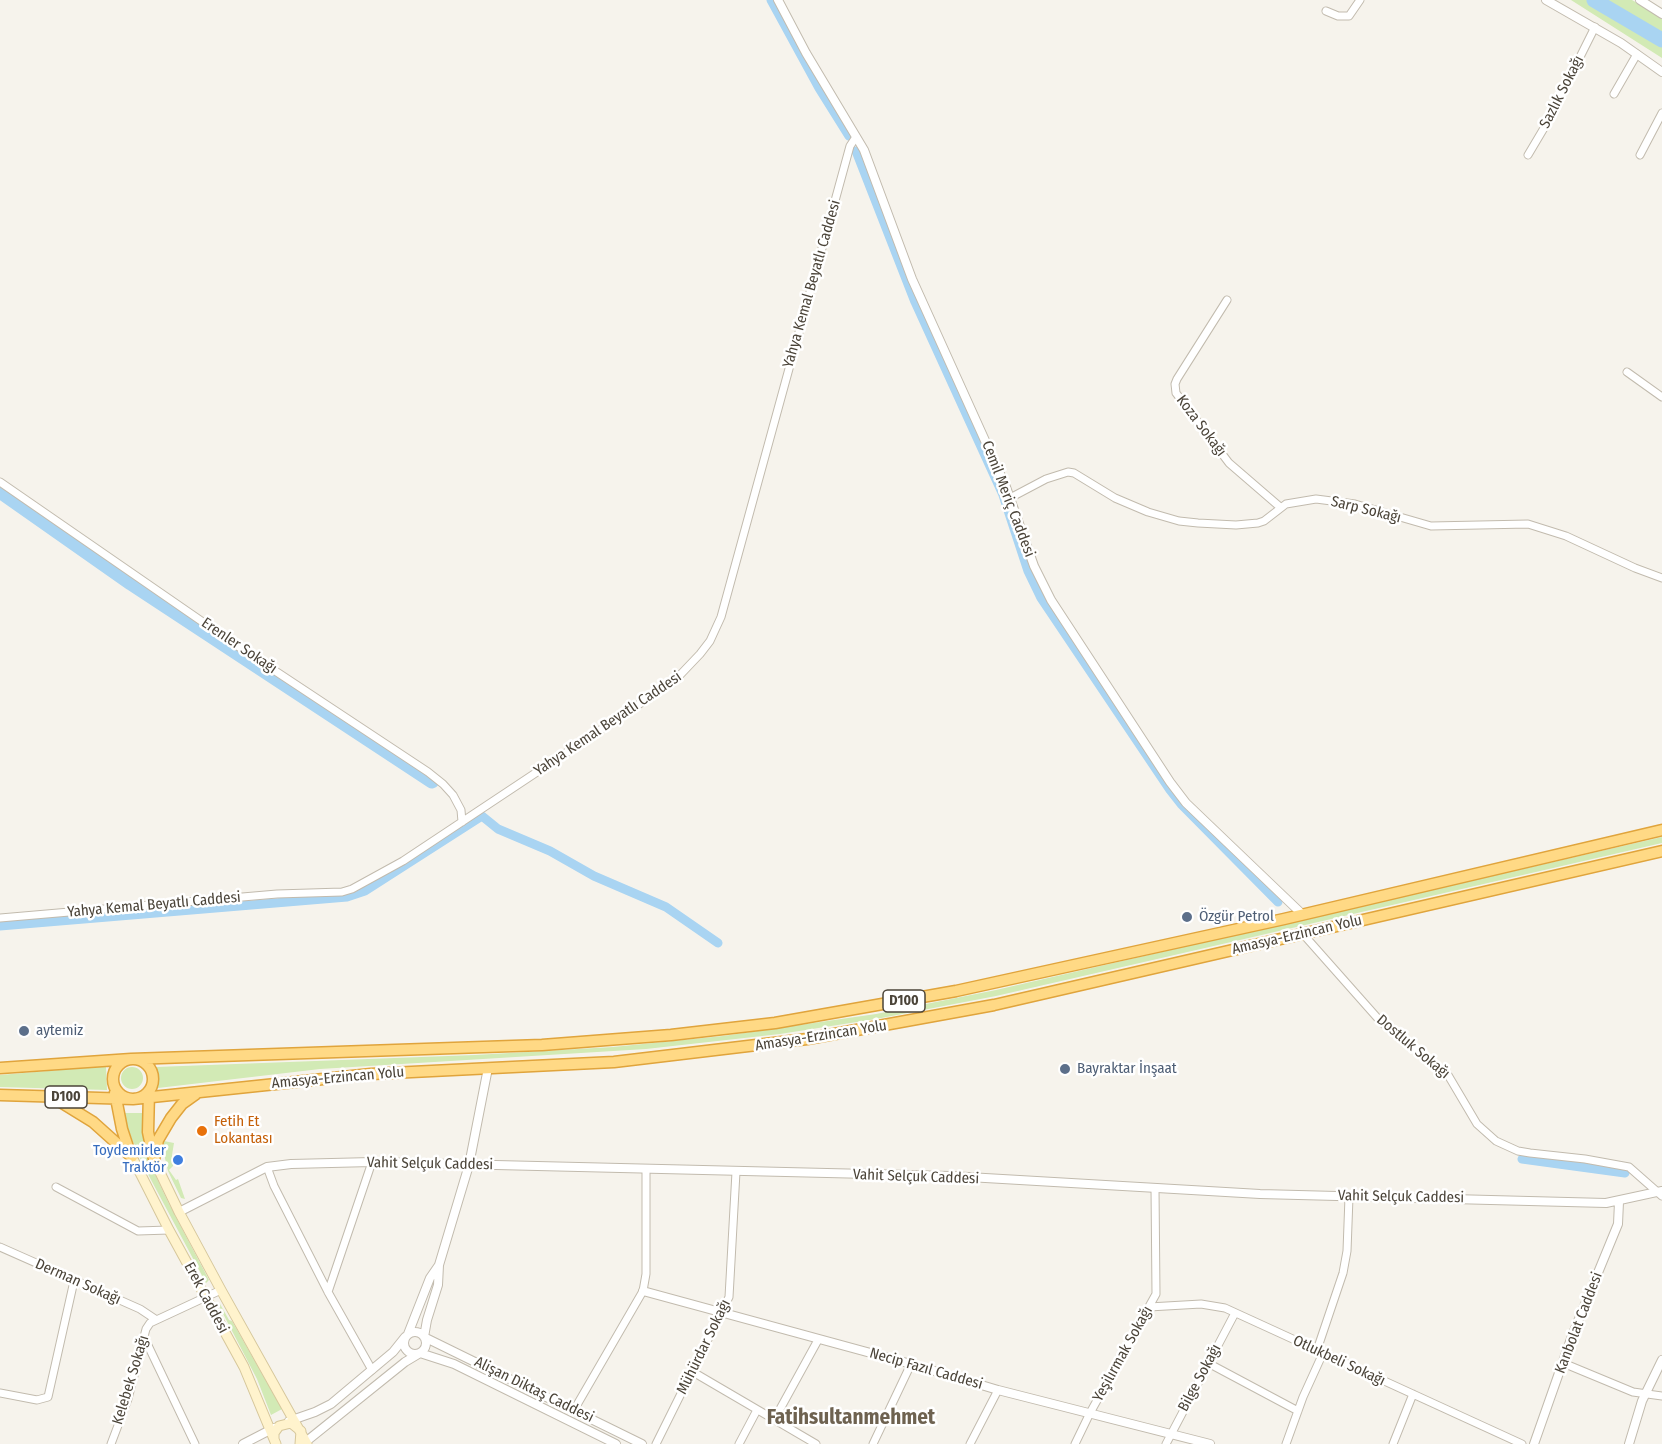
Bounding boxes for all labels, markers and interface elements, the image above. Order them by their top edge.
street label: Sazlık Sokağı [1536,53,1588,131]
street label: Yahya Kemal Beyatlı Caddesi [779,198,845,370]
street label: Koza Sokağı [1172,392,1230,460]
street label: Cemil Meriç Caddesi [978,438,1038,560]
street label: Sarp Sokağı [1329,493,1403,527]
street label: Erenler Sokağı [198,614,280,678]
street label: Yahya Kemal Beyatlı Caddesi [531,668,685,780]
street label: Yahya Kemal Beyatlı Caddesi [67,888,241,922]
place label: Özgür Petrol [1199,908,1274,926]
marker: Özgür Petrol [1180,910,1194,924]
street label: Amasya-Erzincan Yolu [1230,911,1364,959]
road number: D100 [883,990,925,1012]
street label: Dostluk Sokağı [1373,1011,1453,1083]
street label: Amasya-Erzincan Yolu [754,1017,888,1055]
place label: aytemiz [36,1022,83,1040]
marker: aytemiz [17,1024,31,1038]
place label: Bayraktar İnşaat [1077,1060,1177,1078]
marker: Bayraktar İnşaat [1058,1062,1072,1076]
street label: Amasya-Erzincan Yolu [271,1063,405,1093]
road number: D100 [45,1086,87,1108]
place label: Fetih Et Lokantası [214,1113,272,1148]
marker: Fetih Et Lokantası [195,1124,209,1138]
place label: Toydemirler Traktör [93,1142,166,1177]
marker: Toydemirler Traktör [171,1153,185,1167]
street label: Vahit Selçuk Caddesi [367,1154,493,1174]
street label: Vahit Selçuk Caddesi [853,1166,979,1188]
street label: Vahit Selçuk Caddesi [1338,1187,1464,1207]
street label: Derman Sokağı [32,1255,124,1309]
street label: Erek Caddesi [180,1259,232,1337]
street label: Kanbolat Caddesi [1551,1270,1607,1376]
street label: Mühürdar Sokağı [673,1297,735,1397]
street label: Yeşilırmak Sokağı [1089,1303,1157,1405]
street label: Otlukbeli Sokağı [1290,1332,1388,1390]
street label: Kelebek Sokağı [109,1333,153,1427]
street label: Bilge Sokağı [1175,1341,1225,1415]
street label: Necip Fazıl Caddesi [867,1344,985,1394]
street label: Alişan Diktaş Caddesi [471,1353,597,1427]
district label: Fatihsultanmehmet [767,1405,935,1431]

